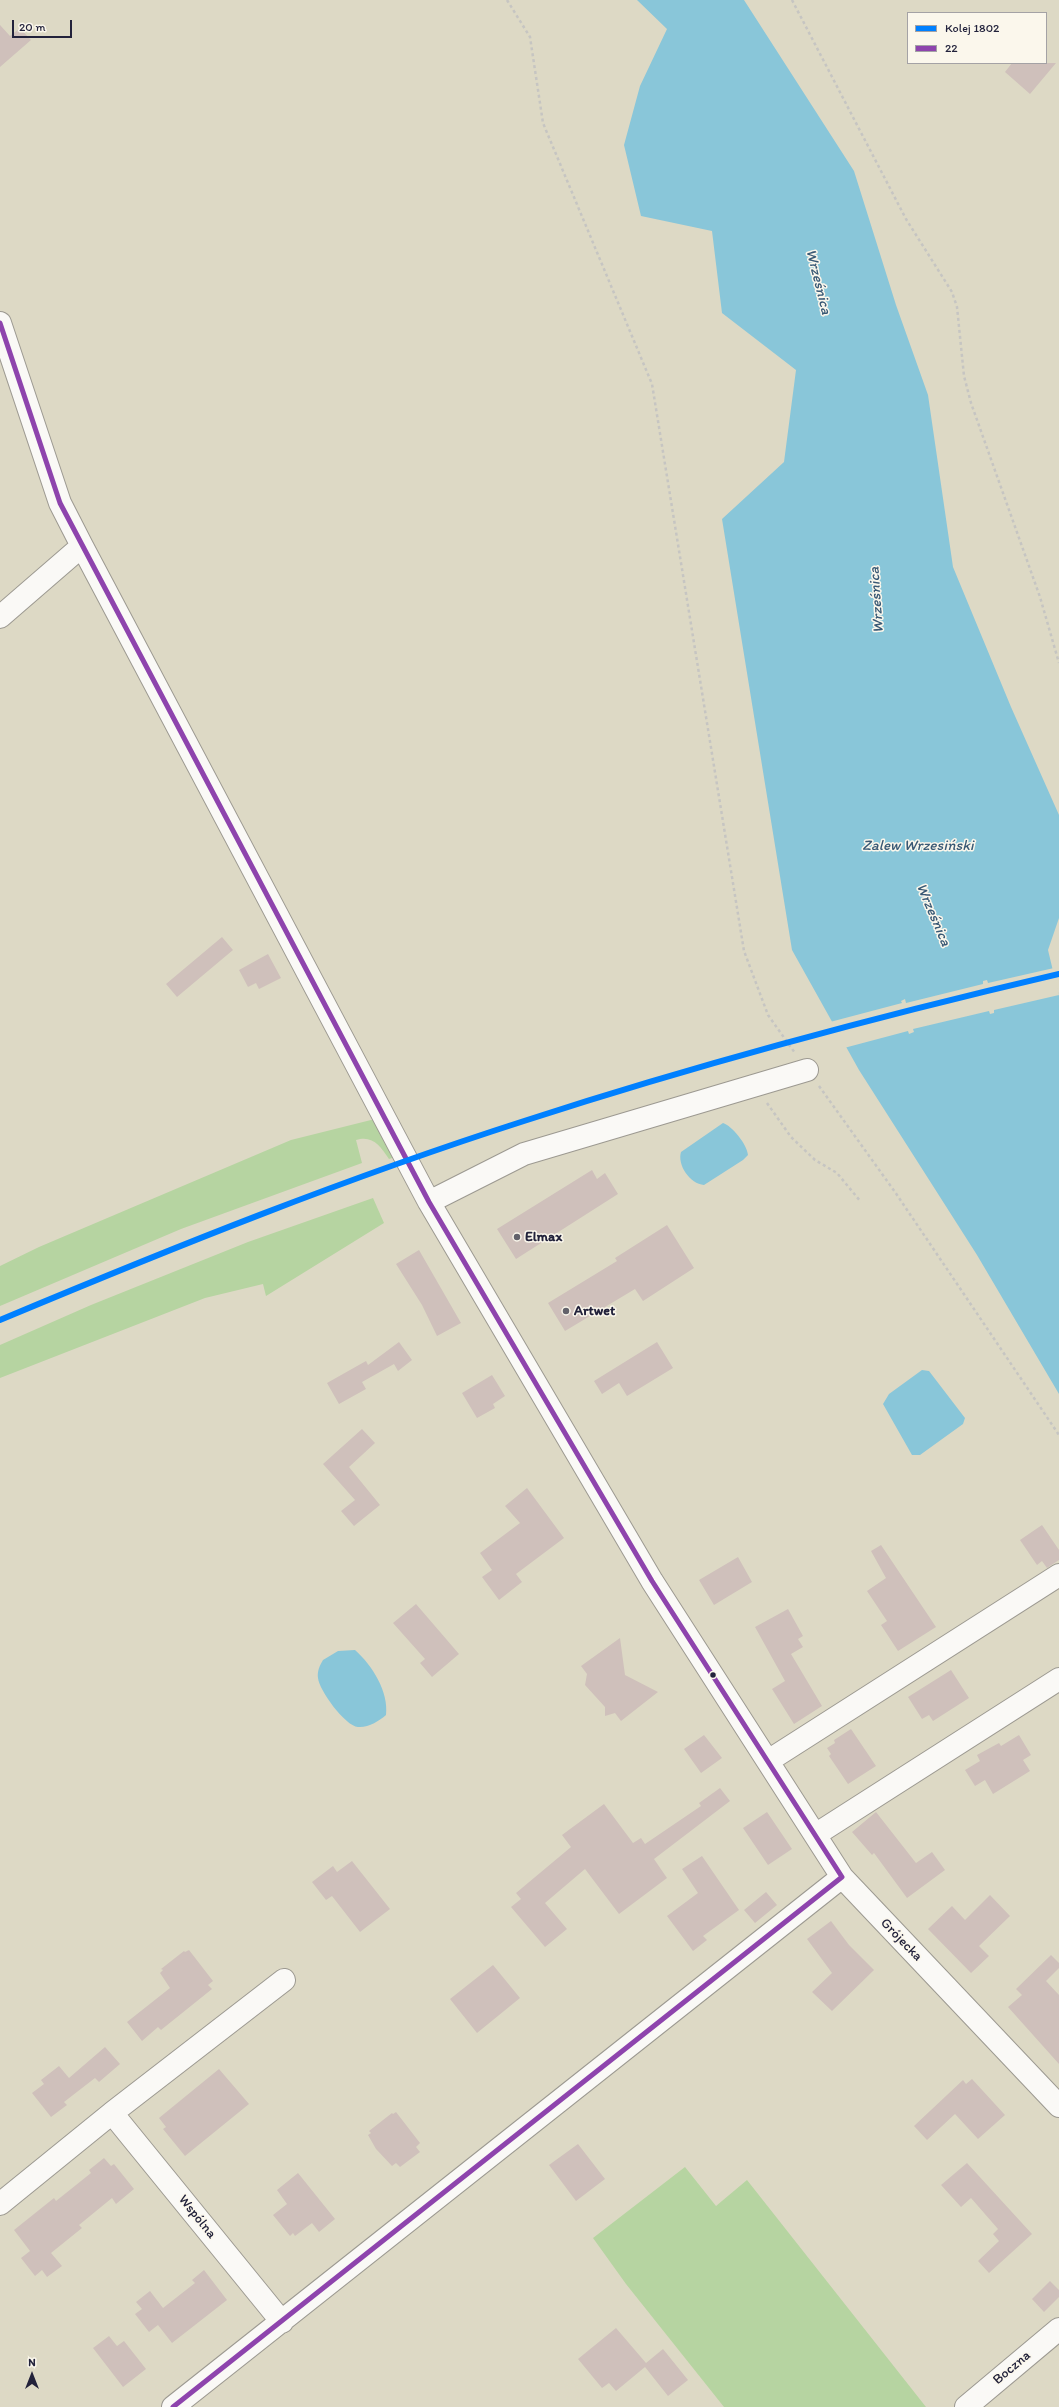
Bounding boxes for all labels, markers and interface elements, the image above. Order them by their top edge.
scale bar [14,12,74,38]
legend [907,12,1047,64]
text: 20 m [19,20,46,34]
text: Kolej 1802 [945,21,999,35]
text: 22 [945,41,958,55]
water label: Wrześnica [801,248,835,316]
water label: Wrześnica [866,566,888,634]
water label: Zalew Wrzesiński [862,837,974,855]
water label: Wrześnica [912,881,954,949]
place label: Elmax [525,1229,562,1245]
marker: Elmax [512,1232,522,1242]
place label: Artwet [574,1303,615,1319]
marker: Artwet [561,1306,571,1316]
unlabelled marker [708,1670,718,1680]
street label: Grójecka [876,1915,926,1965]
street label: Wspólna [174,2192,220,2242]
street label: Boczna [990,2347,1034,2389]
north arrow [12,2355,52,2395]
text: N [28,2356,36,2369]

